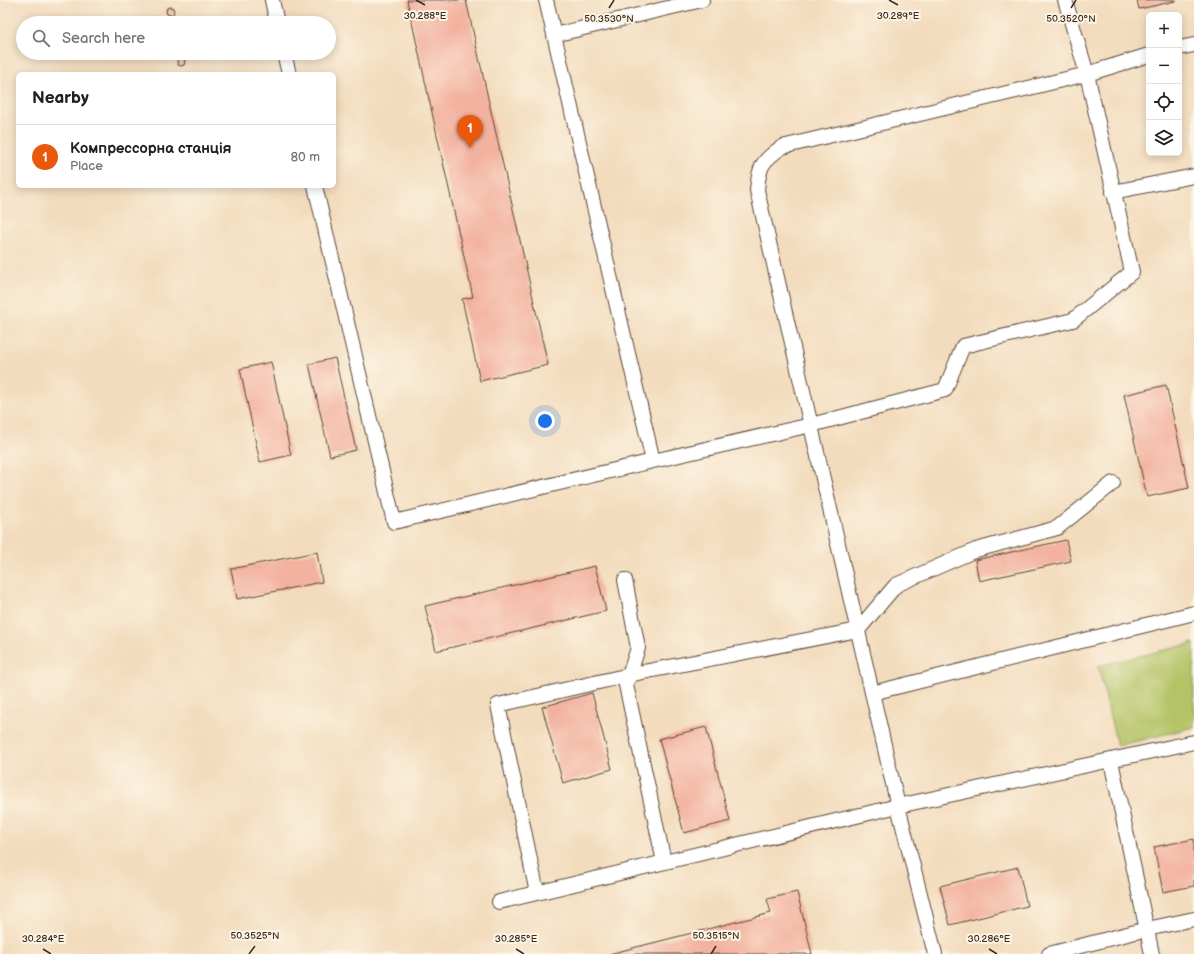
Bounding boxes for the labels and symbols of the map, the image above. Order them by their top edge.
text: 30.288°E [404,10,447,22]
text: 30.289°E [877,10,920,22]
text: 50.3530°N [584,13,634,25]
text: 50.3520°N [1046,13,1096,25]
pin: 1 [457,115,483,148]
your location [535,411,555,431]
text: 50.3525°N [230,930,280,942]
text: 50.3515°N [692,930,740,942]
text: 30.284°E [22,933,65,945]
text: 30.285°E [495,933,538,945]
text: 30.286°E [968,933,1011,945]

